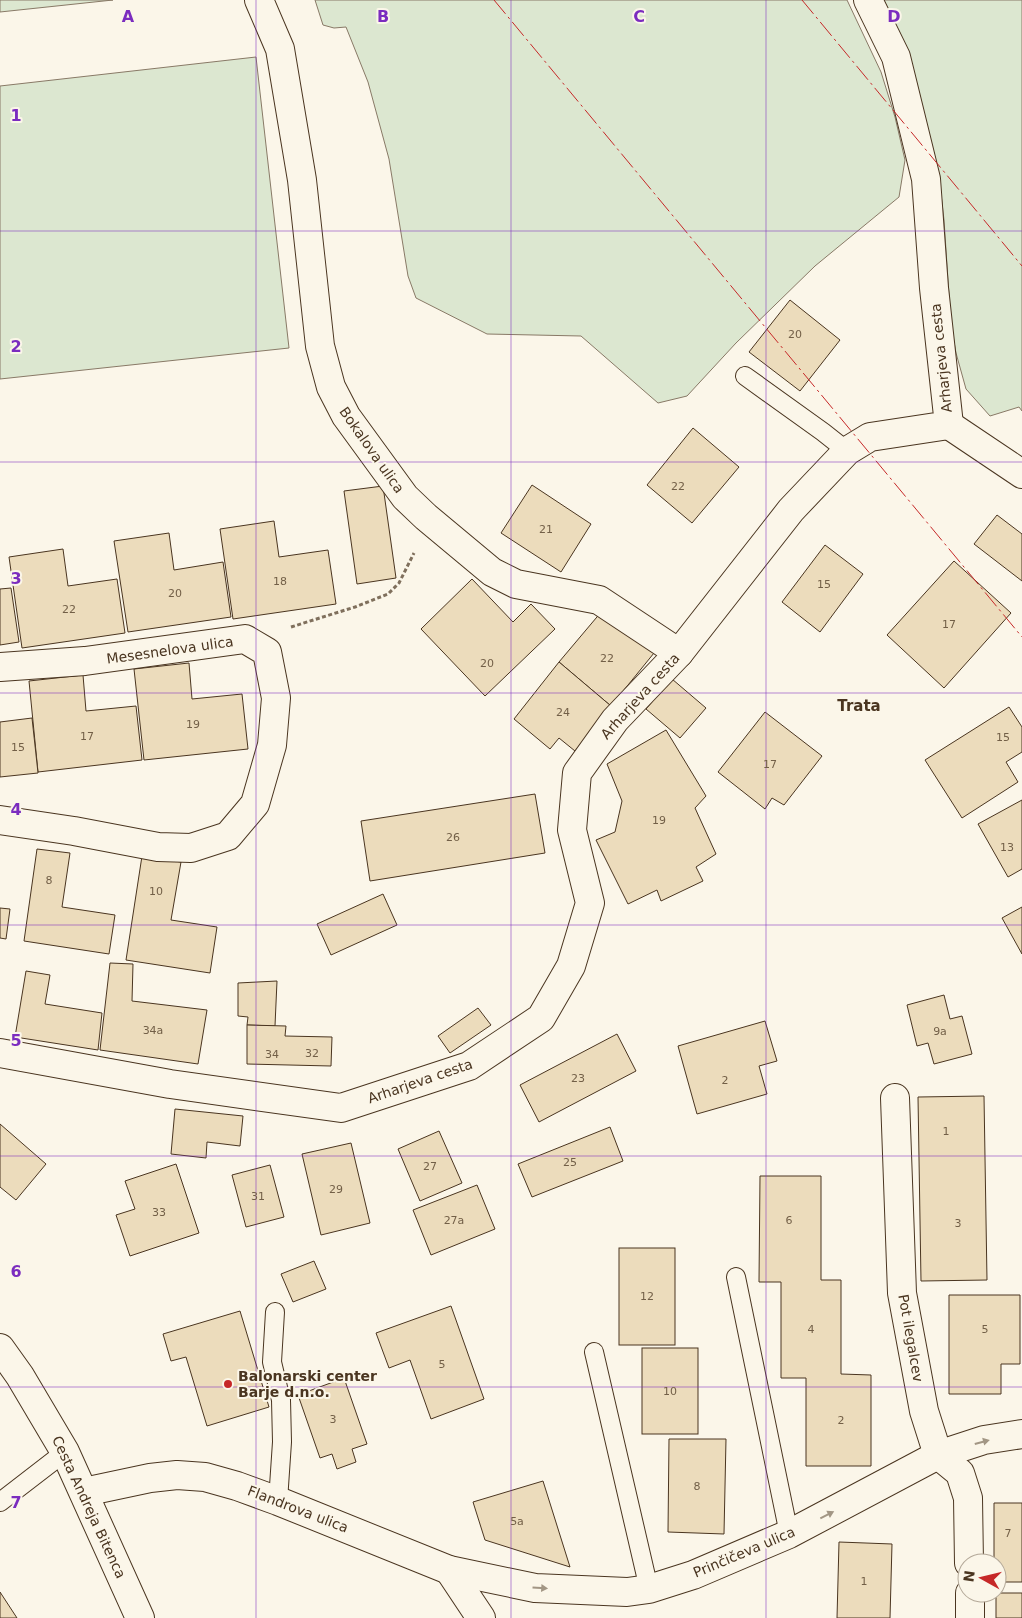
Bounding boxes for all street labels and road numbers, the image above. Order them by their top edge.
street label: Arharjeva cesta [927,303,955,413]
street label: Bokalova ulica [336,404,408,496]
street label: Mesesnelova ulica [105,633,235,667]
street label: Arharjeva cesta [597,650,683,742]
street label: Arharjeva cesta [365,1056,475,1106]
street label: Pot ilegalcev [895,1293,927,1383]
street label: Cesta Andreja Bitenca [49,1433,129,1581]
street label: Flandrova ulica [245,1482,351,1536]
street label: Prinčičeva ulica [691,1523,797,1581]

